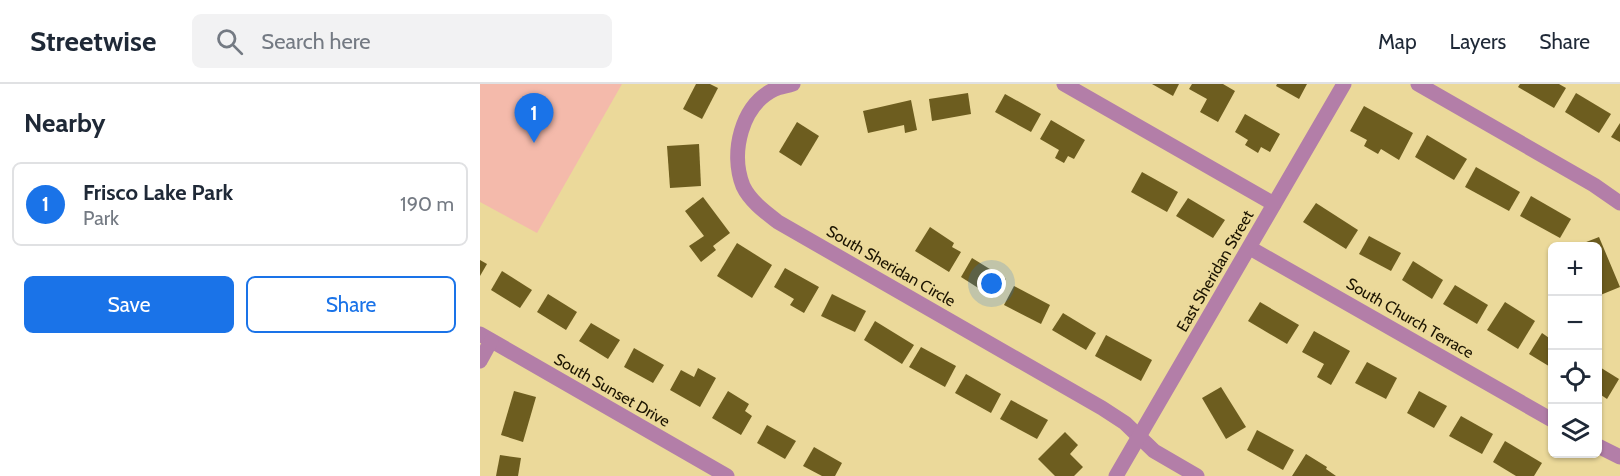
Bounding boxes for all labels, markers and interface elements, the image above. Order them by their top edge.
search box [192,14,612,68]
text: Streetwise [30,24,156,58]
icon: search [213,25,246,58]
text: Search here [261,28,371,55]
text: Map [1378,29,1417,54]
text: Layers [1450,29,1506,54]
text: Share [1539,29,1590,54]
pin: 1 [514,94,554,143]
text: Nearby [24,107,105,139]
text: Frisco Lake Park [83,179,233,206]
text: 1 [42,192,49,216]
text: 190 m [400,192,454,216]
text: Park [83,206,119,230]
street label: East Sheridan Street [1173,206,1258,335]
street label: South Sheridan Circle [823,221,959,311]
map controls [1548,242,1602,458]
button: + [1548,242,1602,296]
your location [977,269,1006,298]
street label: South Church Terrace [1343,274,1477,362]
button: Save [24,276,234,333]
button: Share [246,276,456,333]
button: − [1548,296,1602,350]
street label: South Sunset Drive [551,349,673,431]
button: locate [1548,350,1602,404]
button: layers [1548,404,1602,458]

